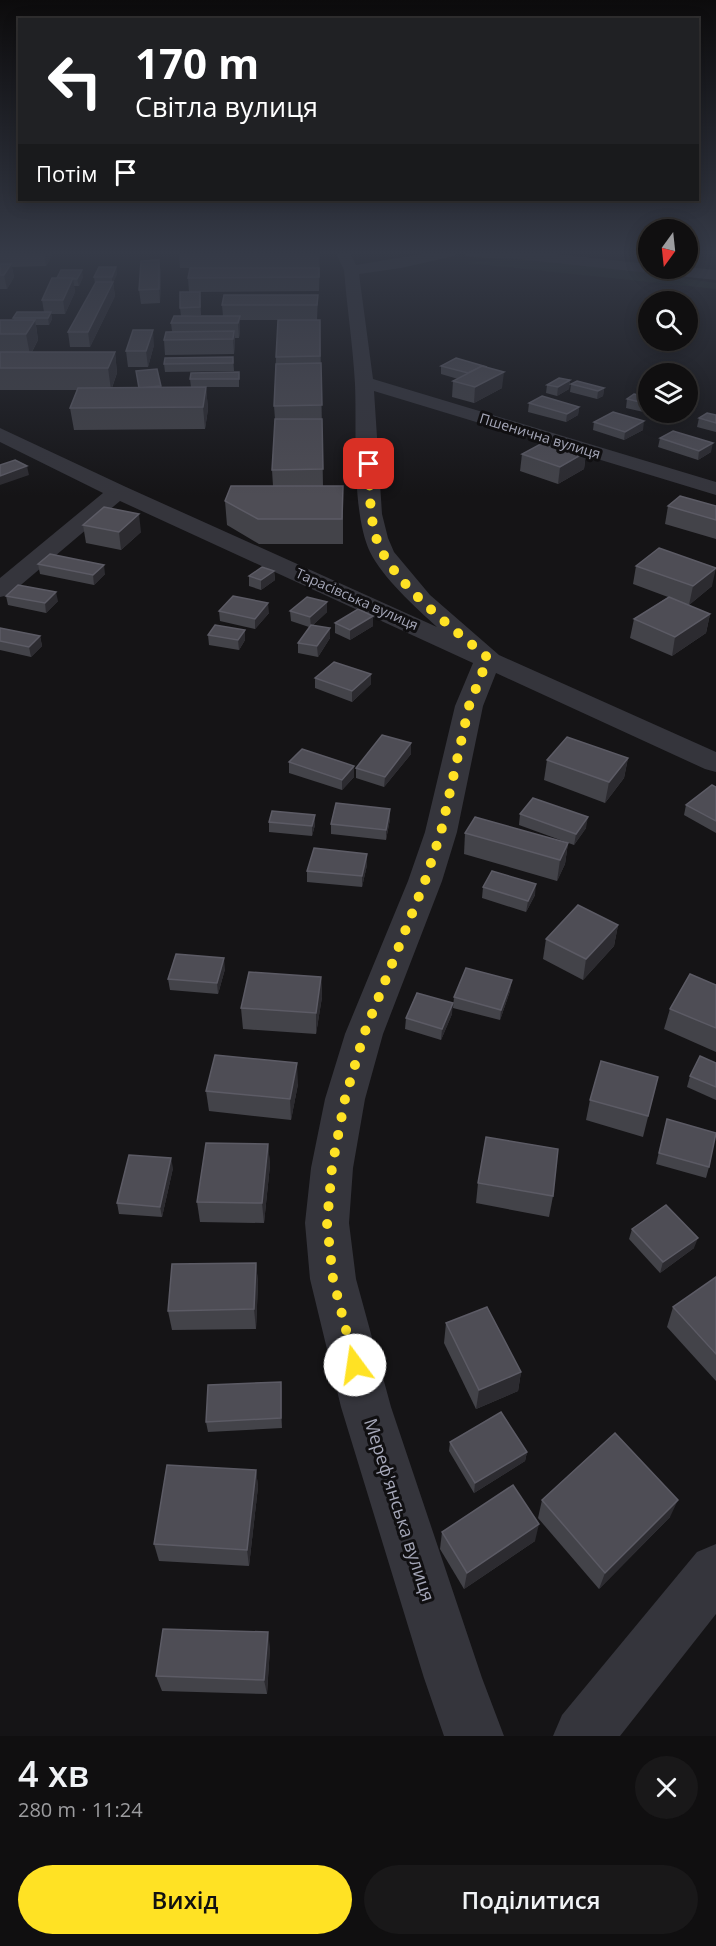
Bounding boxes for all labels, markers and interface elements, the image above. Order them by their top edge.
text: 170 m [135,34,259,91]
icon: left [36,42,114,120]
text: Світла вулиця [135,88,318,125]
icon: arrive [109,156,142,189]
text: Потім [36,158,97,188]
north arrow [638,219,698,279]
map controls [638,219,698,423]
button: search [638,291,698,351]
button: layers [638,363,698,423]
street label: Пшенична вулиця [477,408,603,463]
pin [343,438,394,489]
icon: arrive [352,447,385,480]
street label: Тарасівська вулиця [293,563,421,634]
position arrow [323,1333,387,1397]
street label: Мереф'янська вулиця [359,1415,441,1604]
text: 4 хв [18,1749,89,1798]
button: close [635,1756,698,1819]
text: 280 m · 11:24 [18,1796,143,1823]
button: Вихід [18,1865,352,1934]
button: Поділитися [364,1865,698,1934]

